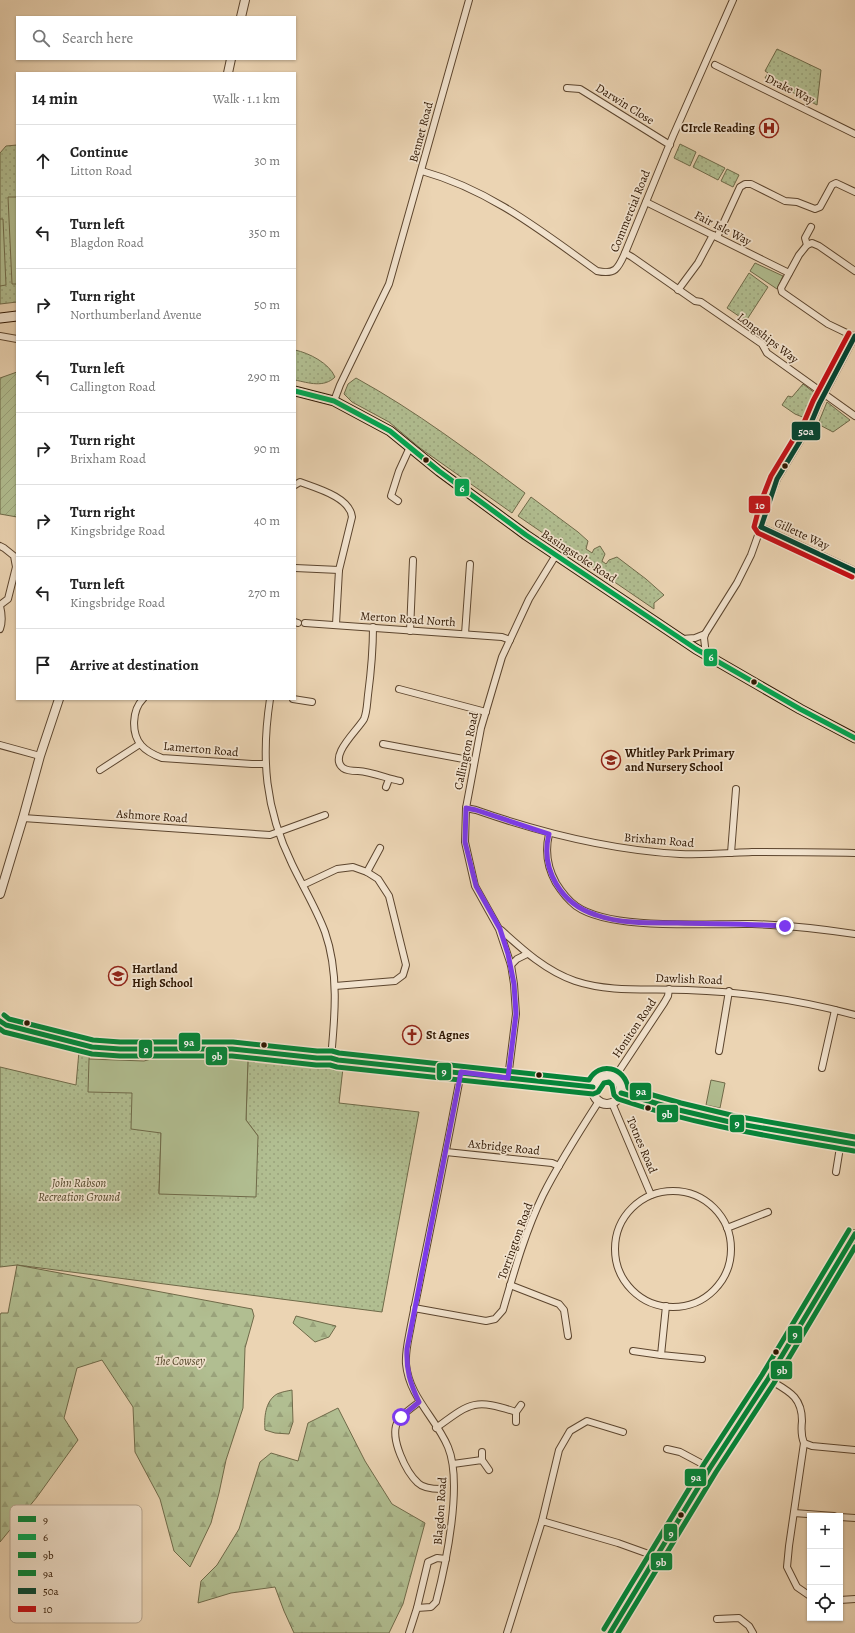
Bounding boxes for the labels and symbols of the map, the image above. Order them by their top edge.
street label: Drake Way [763,70,818,108]
street label: Darwin Close [593,80,657,128]
street label: Bennet Road [405,99,437,164]
hospital icon: CIrcle Reading [758,117,780,139]
place label: CIrcle Reading [681,120,756,136]
street label: Commercial Road [606,167,654,255]
street label: Fair Isle Way [692,207,755,250]
street label: Longships Way [734,309,802,367]
line badge: 50a [791,421,821,441]
text: 50a [798,424,814,439]
unlabelled marker [421,455,431,465]
unlabelled marker [780,461,790,471]
line badge: 6 [454,478,470,497]
text: 6 [459,481,465,496]
line badge: 10 [748,495,771,514]
text: 10 [755,498,765,513]
street label: Gillette Way [772,514,833,554]
street label: Basingstoke Road [538,526,620,587]
street label: Merton Road North [360,608,457,630]
line badge: 6 [703,648,718,667]
text: 6 [708,650,714,665]
unlabelled marker [749,677,759,687]
street label: Callington Road [450,710,482,791]
street label: Lamerton Road [163,738,240,760]
place label: Whitley Park Primary and Nursery School [624,745,735,775]
school or university icon: Whitley Park Primary and Nursery School [600,749,622,771]
street label: Ashmore Road [115,805,189,827]
street label: Brixham Road [623,829,695,851]
route end [776,917,794,935]
place label: Hartland High School [132,961,193,991]
school or university icon: Hartland High School [107,965,129,987]
street label: Dawlish Road [655,970,723,988]
street label: Honiton Road [608,995,660,1061]
unlabelled marker [22,1018,32,1028]
church icon: St Agnes [401,1024,423,1046]
place label: St Agnes [426,1027,469,1043]
line badge: 9a [178,1032,201,1052]
text: 9a [184,1035,195,1050]
line badge: 9 [138,1039,153,1059]
unlabelled marker [259,1040,269,1050]
text: 9 [143,1042,149,1057]
line badge: 9b [205,1046,228,1066]
text: 9b [212,1049,223,1064]
line badge: 9 [436,1062,452,1081]
text: 9 [441,1064,447,1079]
unlabelled marker [534,1070,544,1080]
line badge: 9a [629,1082,652,1101]
text: 9a [636,1084,647,1099]
unlabelled marker [643,1103,653,1113]
line badge: 9b [656,1104,679,1123]
text: 9b [662,1107,673,1122]
street label: Totnes Road [623,1114,661,1176]
line badge: 9 [729,1114,745,1133]
text: 9 [734,1116,740,1131]
street label: Axbridge Road [466,1135,541,1159]
park label: John Rabson Recreation Ground [38,1175,121,1205]
street label: Torrington Road [494,1200,537,1282]
line badge: 9 [787,1325,803,1344]
text: 9 [792,1327,798,1342]
unlabelled marker [771,1347,781,1357]
park label: The Cowsey [155,1353,206,1369]
line badge: 9b [770,1360,793,1380]
text: 9b [777,1363,788,1378]
route start [392,1408,410,1426]
line badge: 9a [684,1468,707,1487]
text: 9a [691,1470,702,1485]
street label: Blagdon Road [430,1476,450,1546]
legend [10,1505,142,1623]
unlabelled marker [676,1510,686,1520]
text: 9 [43,1512,48,1527]
line badge: 9 [663,1523,678,1542]
text: 9 [668,1526,674,1541]
text: 6 [43,1530,48,1545]
text: 9b [43,1548,54,1563]
line badge: 9b [650,1552,673,1571]
text: 9b [656,1555,667,1570]
text: 9a [43,1566,54,1581]
text: 50a [43,1584,60,1599]
text: 10 [43,1602,53,1617]

